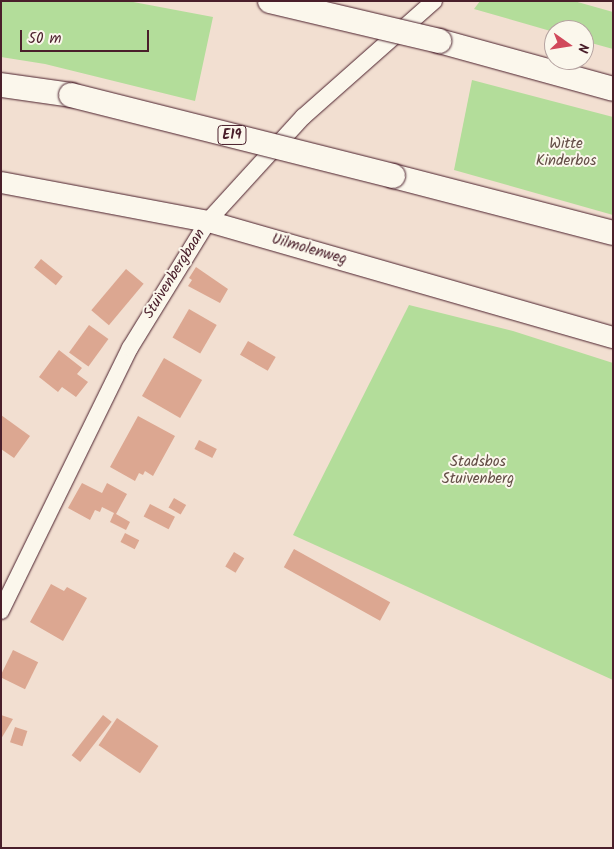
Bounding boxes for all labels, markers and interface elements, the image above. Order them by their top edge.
scale bar [22,20,151,52]
north arrow [544,20,594,70]
text: 50 m [28,27,62,51]
text: N [571,41,594,55]
road number: E19 [217,124,247,146]
park label: Witte Kinderbos [536,135,596,170]
street label: Stuivenbergbaan [140,226,210,322]
street label: Uilmolenweg [269,231,349,269]
park label: Stadsbos Stuivenberg [442,453,514,488]

